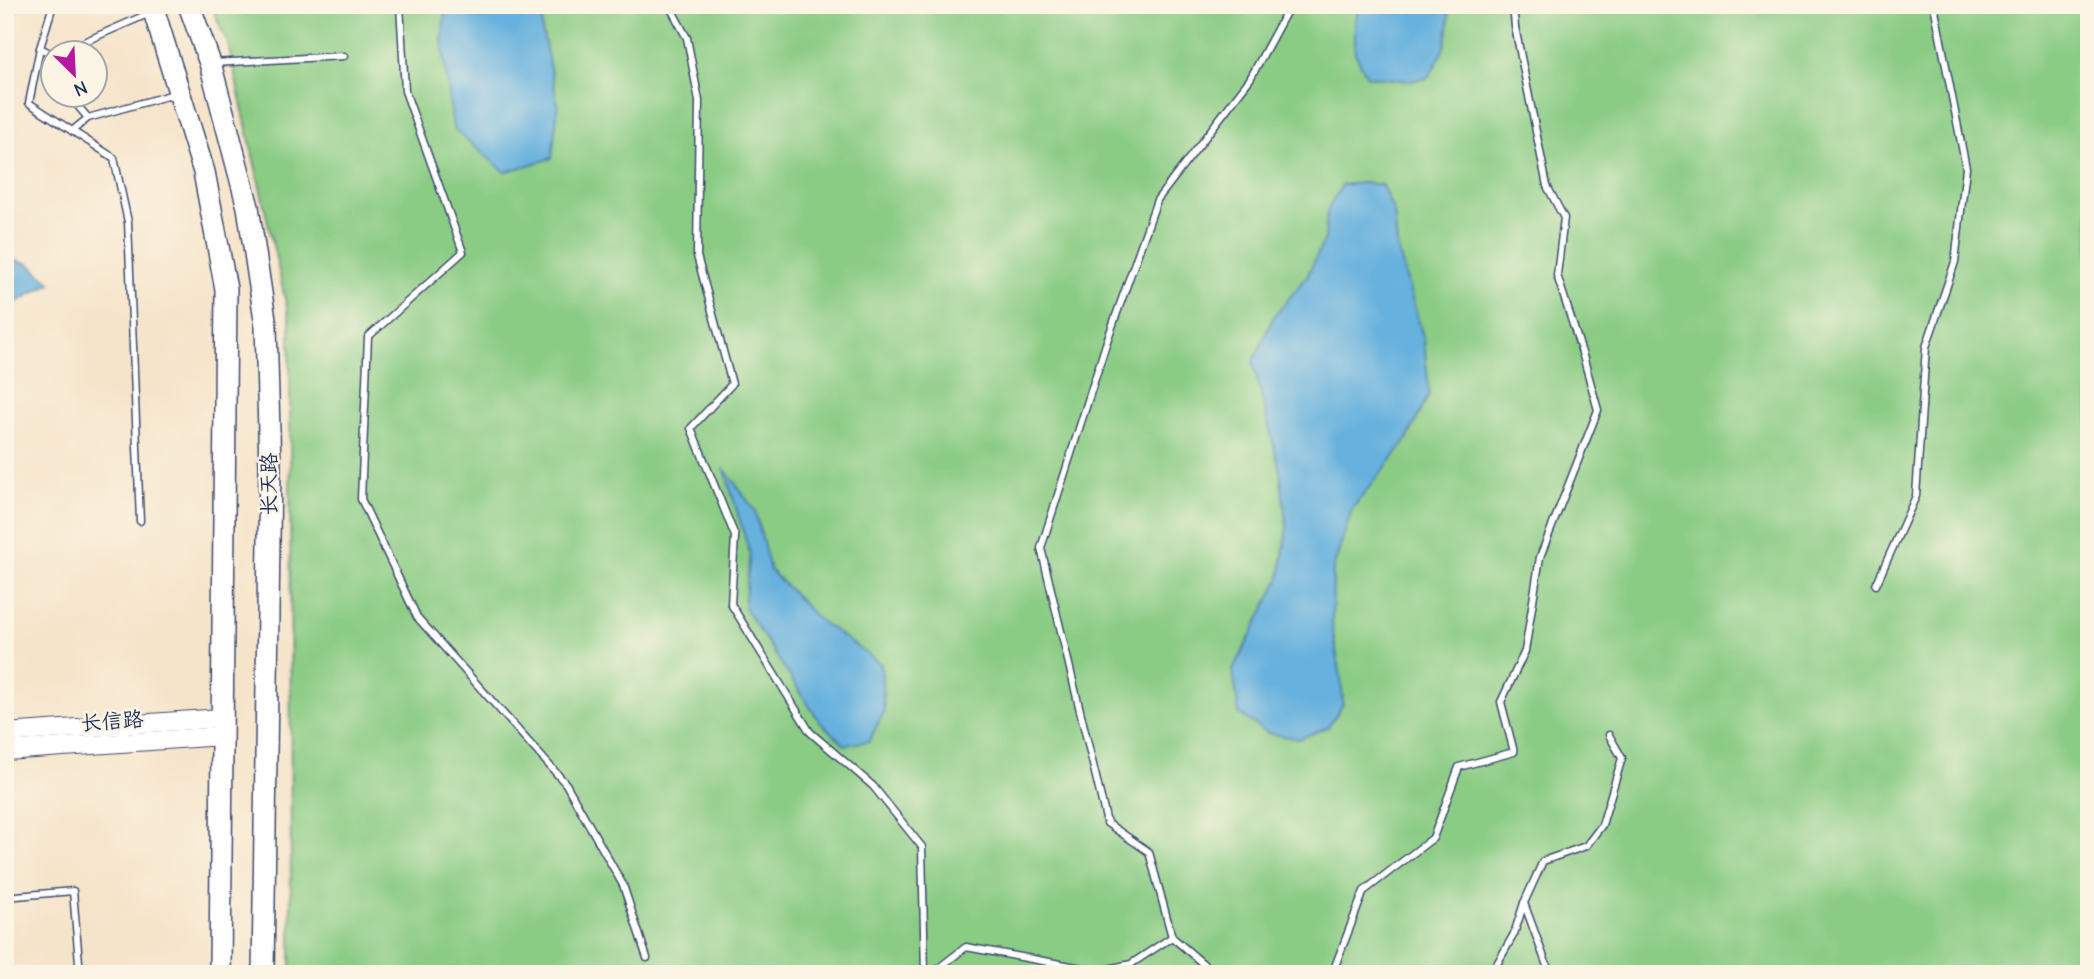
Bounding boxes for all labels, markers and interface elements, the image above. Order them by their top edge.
north arrow [38,38,108,108]
text: N [70,76,91,101]
street label: 长天路 [257,453,281,516]
street label: 长信路 [80,707,144,735]

